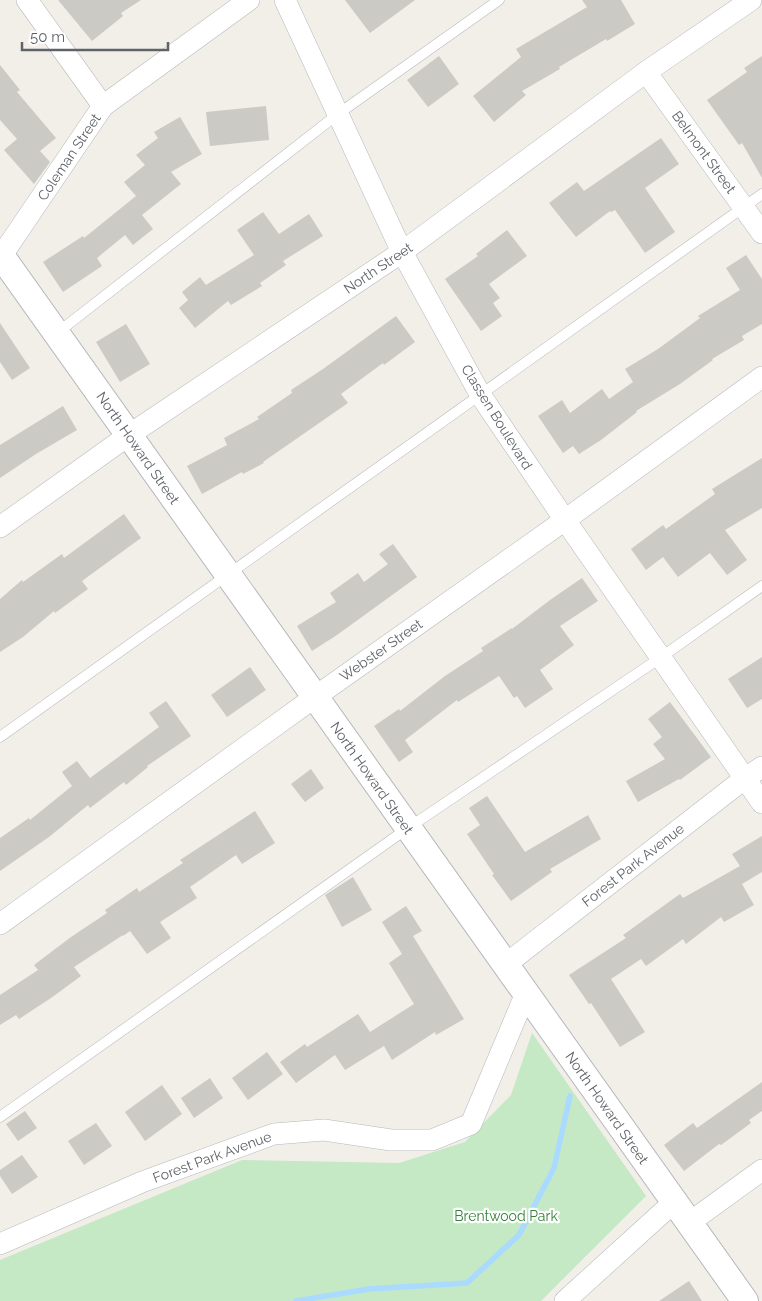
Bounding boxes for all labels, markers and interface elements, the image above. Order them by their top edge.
scale bar [22,20,169,52]
text: 50 m [30,28,65,46]
street label: Belmont Street [669,108,739,196]
street label: Coleman Street [34,110,104,203]
street label: North Street [341,239,416,297]
street label: Classen Boulevard [458,362,536,472]
street label: North Howard Street [93,389,183,507]
street label: Webster Street [337,615,426,684]
street label: North Howard Street [327,719,417,837]
street label: Forest Park Avenue [579,820,687,910]
street label: North Howard Street [562,1049,652,1167]
street label: Forest Park Avenue [151,1128,273,1186]
park label: Brentwood Park [454,1208,558,1224]

